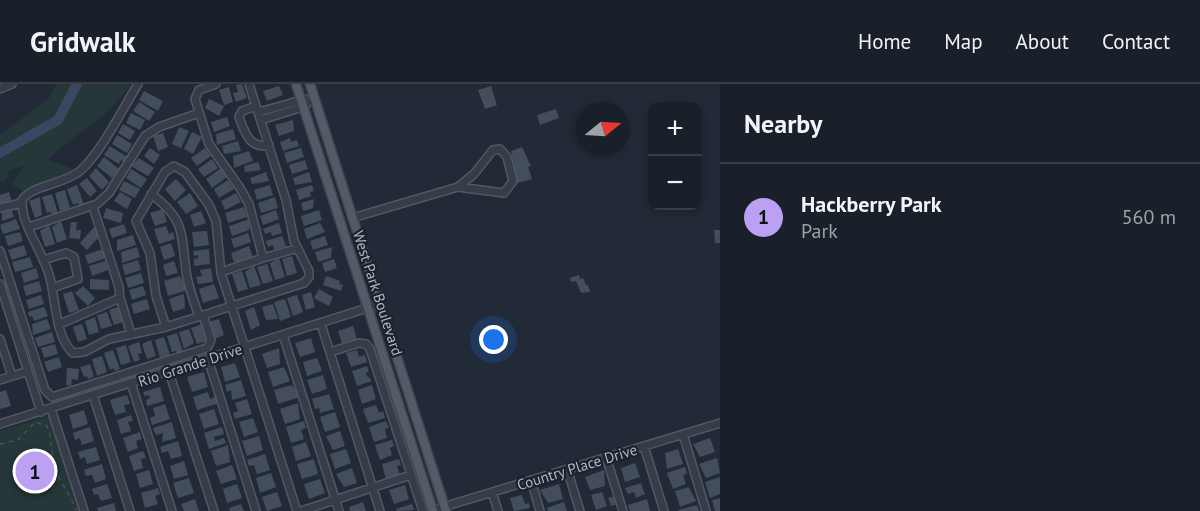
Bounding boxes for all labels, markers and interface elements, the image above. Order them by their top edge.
text: Gridwalk [30,23,136,60]
text: Home [858,28,911,55]
text: Map [944,28,983,55]
text: About [1016,28,1069,55]
text: Contact [1102,28,1170,55]
north arrow [576,102,630,156]
map controls [648,102,702,210]
button: + [648,102,702,156]
text: Nearby [744,107,822,140]
button: − [648,156,702,210]
text: Hackberry Park [801,190,942,218]
text: 1 [758,204,769,230]
text: 560 m [1122,204,1176,230]
text: Park [801,218,838,244]
street label: West Park Boulevard [349,228,407,358]
your location [479,325,508,354]
street label: Rio Grande Drive [136,339,244,391]
street label: Country Place Drive [515,440,639,494]
pin: 1 [15,448,54,494]

